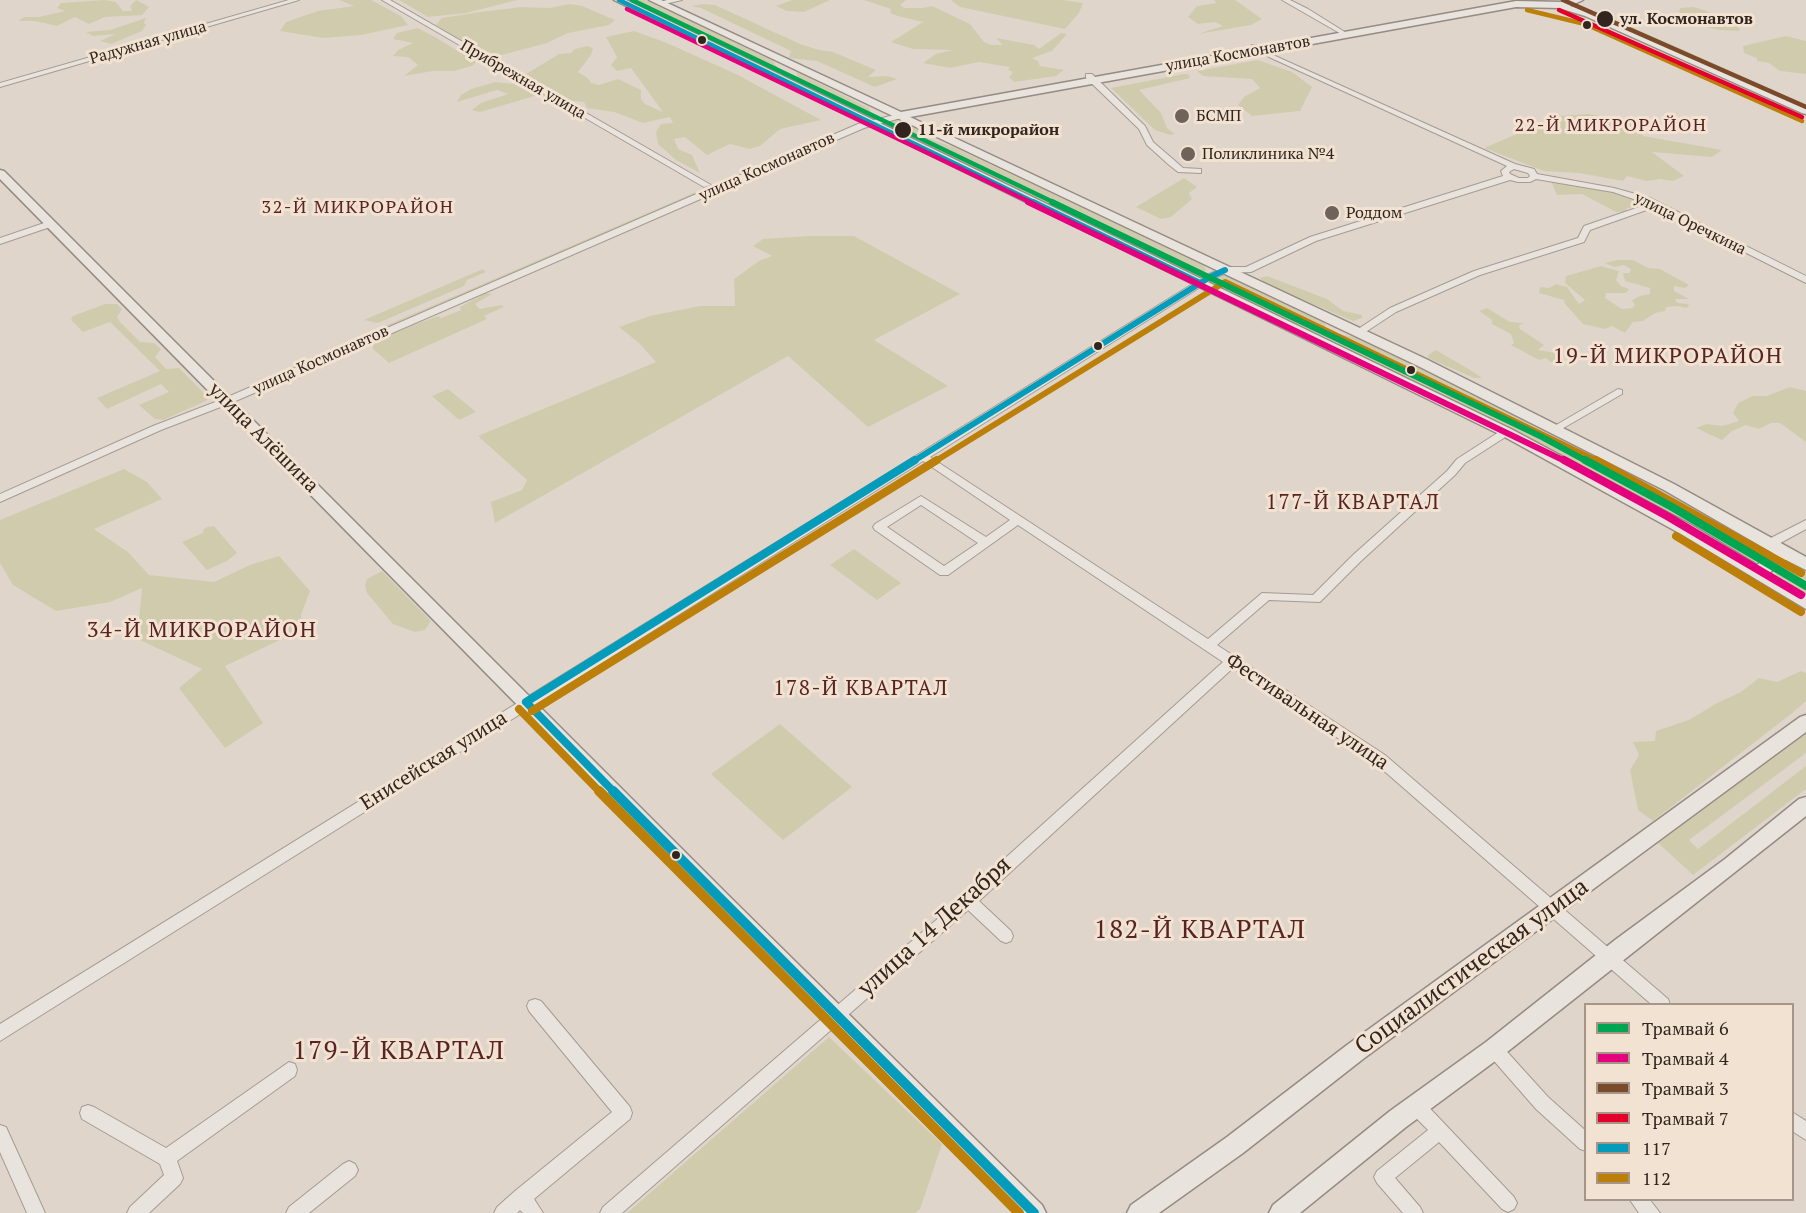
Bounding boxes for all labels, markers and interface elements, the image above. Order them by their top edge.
marker: ул. Космонавтов [1595,9,1615,29]
place label: ул. Космонавтов [1620,9,1753,29]
street label: Радужная улица [87,17,209,69]
unlabelled marker [1581,19,1593,31]
street label: улица Космонавтов [1164,32,1312,76]
unlabelled marker [696,34,708,46]
street label: Прибрежная улица [457,36,589,124]
place label: БСМП [1196,106,1241,126]
marker: БСМП [1173,107,1191,125]
district label: 22-Й МИКРОРАЙОН [1515,115,1707,137]
marker: 11-й микрорайон [893,120,913,140]
place label: 11-й микрорайон [918,120,1059,140]
street label: улица Космонавтов [696,129,838,205]
place label: Поликлиника №4 [1202,144,1334,164]
marker: Поликлиника №4 [1179,145,1197,163]
street label: улица Оречкина [1631,189,1749,259]
district label: 32-Й МИКРОРАЙОН [262,197,454,219]
place label: Роддом [1346,203,1402,223]
marker: Роддом [1323,204,1341,222]
street label: улица Космонавтов [250,322,392,398]
unlabelled marker [1092,340,1104,352]
district label: 19-Й МИКРОРАЙОН [1553,344,1783,370]
unlabelled marker [1405,364,1417,376]
street label: улица Алёшина [203,378,323,498]
district label: 177-Й КВАРТАЛ [1266,490,1440,516]
district label: 34-Й МИКРОРАЙОН [87,618,317,644]
street label: Фестивальная улица [1221,648,1393,776]
district label: 178-Й КВАРТАЛ [773,676,949,702]
street label: Енисейская улица [356,706,512,816]
unlabelled marker [670,849,682,861]
street label: улица 14 Декабря [853,851,1017,1003]
street label: Социалистическая улица [1350,873,1594,1061]
district label: 182-Й КВАРТАЛ [1094,915,1306,947]
legend [1584,1003,1794,1201]
text: Трамвай 6 [1642,1016,1729,1040]
district label: 179-Й КВАРТАЛ [293,1036,505,1068]
text: Трамвай 4 [1642,1046,1729,1070]
text: Трамвай 3 [1642,1076,1729,1100]
text: Трамвай 7 [1642,1106,1729,1130]
text: 117 [1642,1136,1671,1160]
text: 112 [1642,1166,1671,1190]

